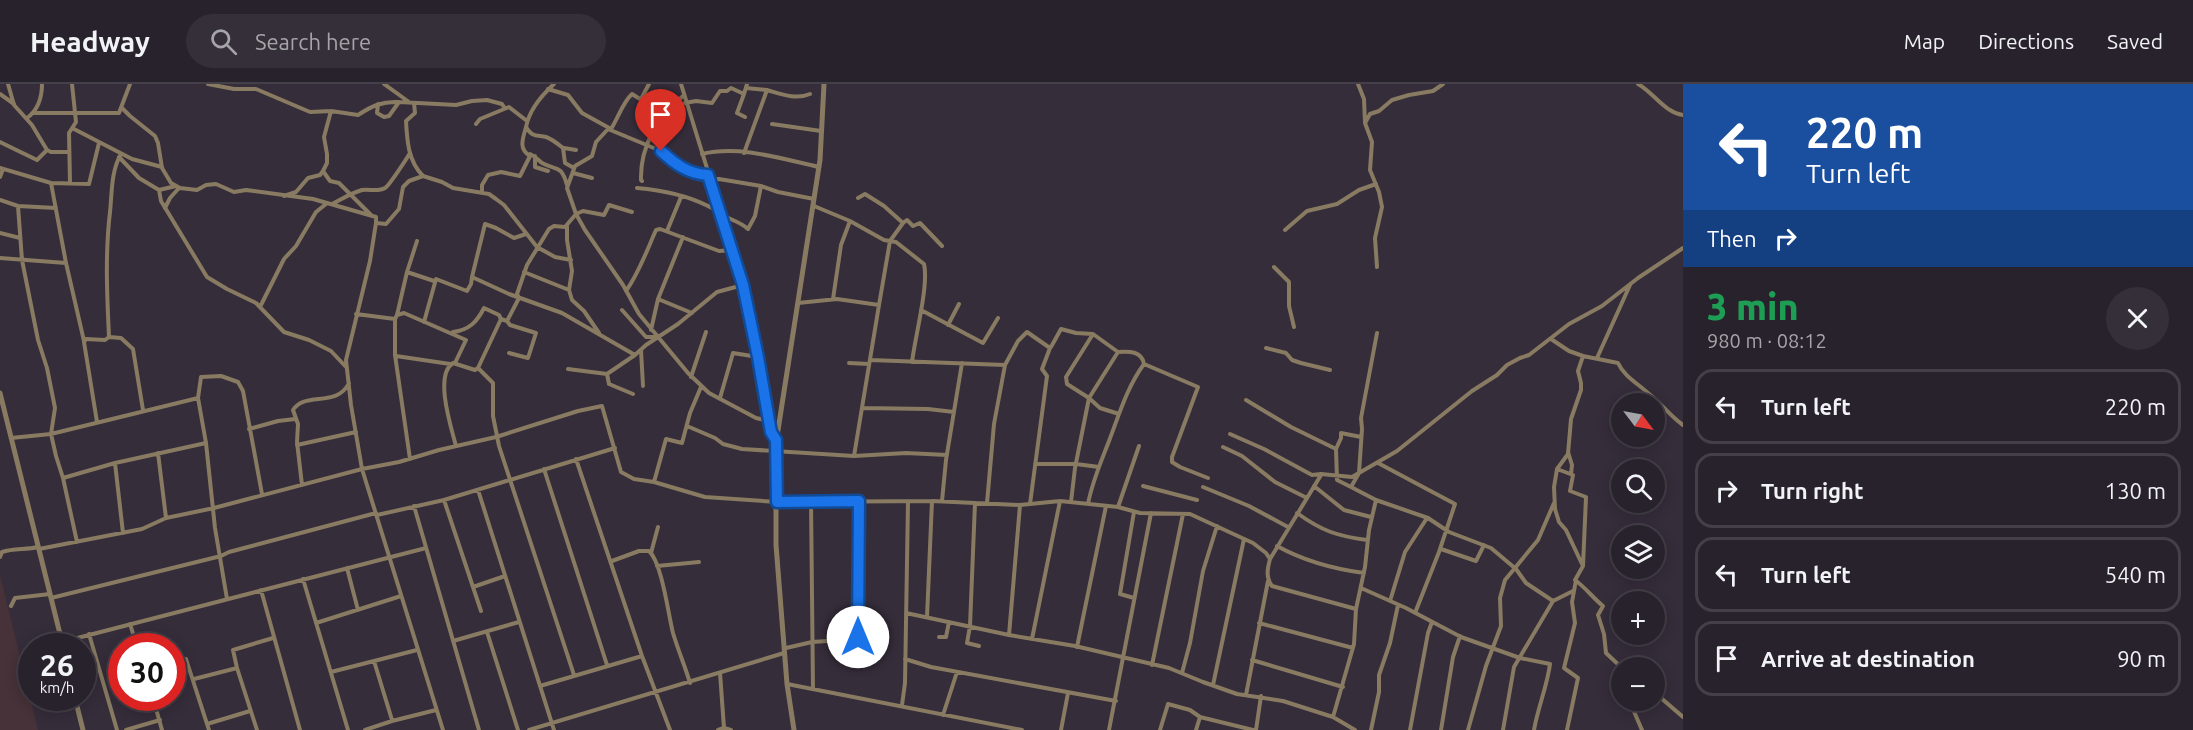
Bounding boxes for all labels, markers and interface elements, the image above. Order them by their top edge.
search box [186,14,606,68]
icon: search [207,25,240,58]
text: Headway [30,26,150,57]
text: Search here [255,29,371,54]
text: Map [1904,29,1945,53]
text: Directions [1978,29,2074,53]
text: Saved [2107,29,2163,53]
pin [635,89,686,151]
icon: arrive [644,98,677,131]
icon: left [1707,108,1785,186]
text: 220 m [1806,109,1923,156]
text: Turn left [1806,158,1910,188]
icon: right [1769,222,1802,255]
text: Then [1707,226,1757,251]
text: 3 min [1707,286,1799,327]
button: close [2106,287,2169,350]
text: 980 m · 08:12 [1707,329,1827,352]
icon: left [1710,390,1743,423]
north arrow [1611,393,1665,447]
map controls [1611,393,1665,711]
text: Turn left [1761,394,1851,419]
text: 220 m [2105,394,2166,419]
button: search [1611,459,1665,513]
icon: right [1710,474,1743,507]
text: Turn right [1761,478,1863,503]
text: 130 m [2105,478,2166,503]
button: layers [1611,525,1665,579]
icon: left [1710,558,1743,591]
text: Turn left [1761,562,1851,587]
text: 540 m [2105,562,2166,587]
button: + [1611,591,1665,645]
position arrow [826,605,890,669]
speed limit sign: 30 [108,633,186,711]
icon: arrive [1710,642,1743,675]
text: Arrive at destination [1761,646,1975,671]
text: 90 m [2117,646,2166,671]
text: 26 [40,648,74,682]
button: − [1611,657,1665,711]
text: km/h [40,679,74,696]

